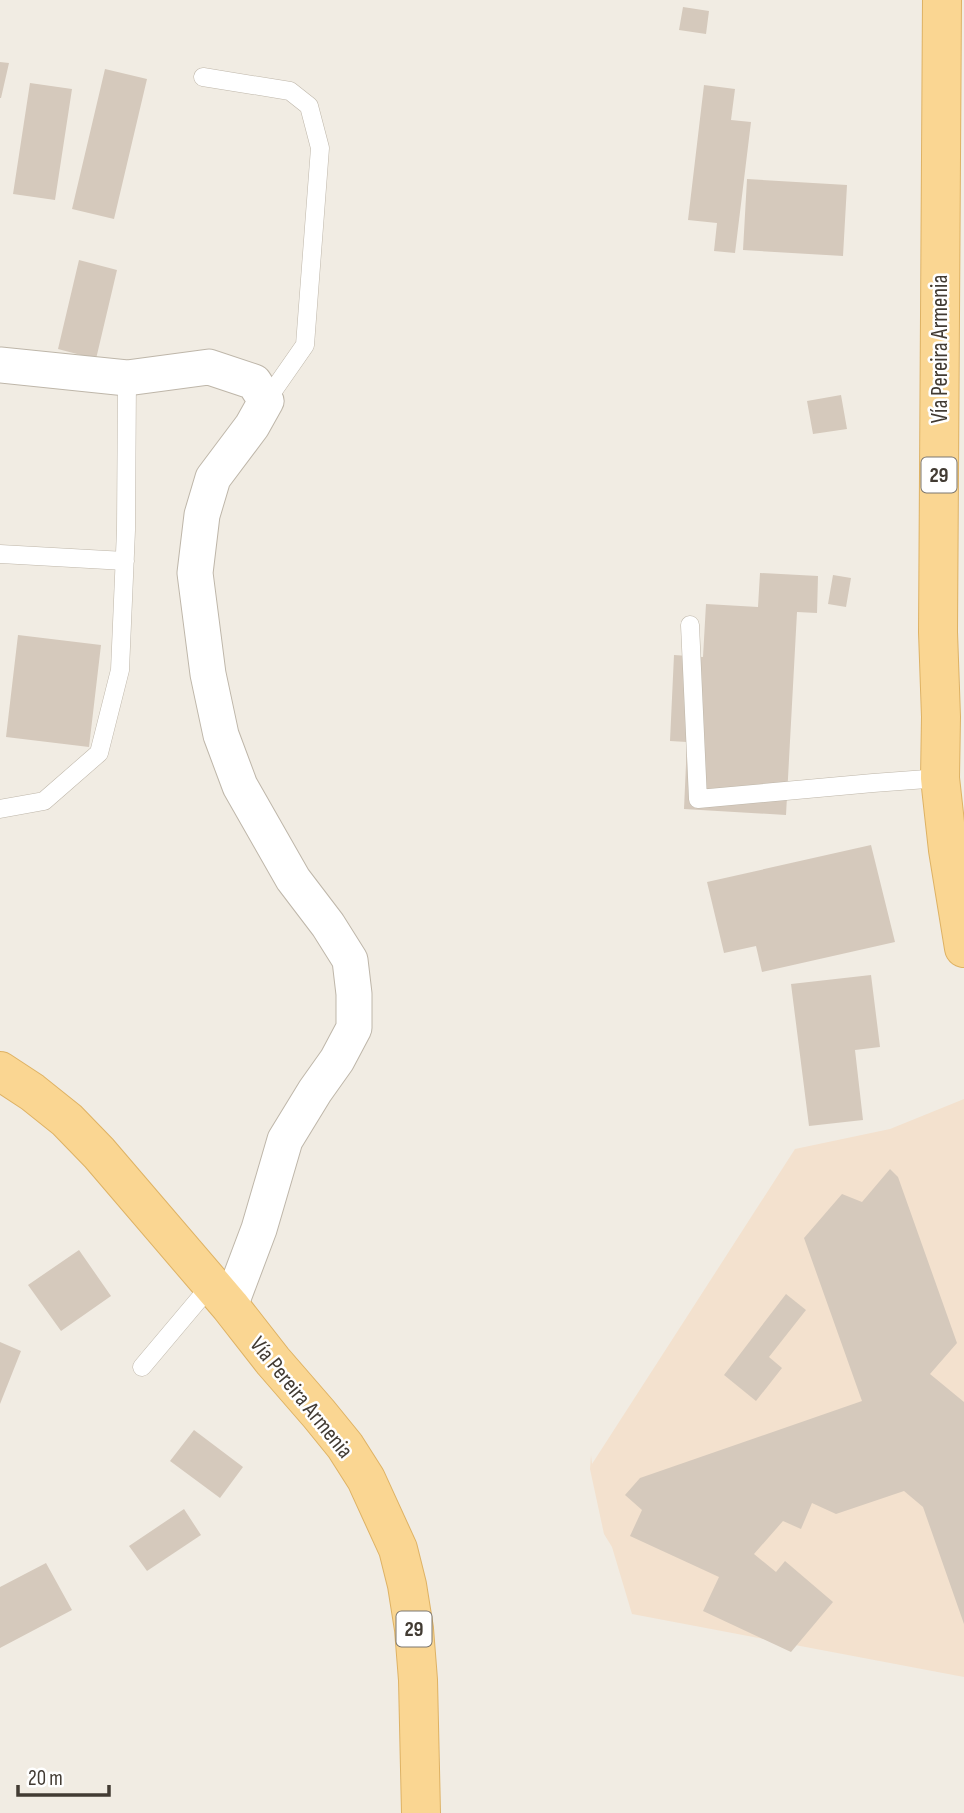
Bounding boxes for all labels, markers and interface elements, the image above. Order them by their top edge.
street label: Vía Pereira Armenia [926,275,954,423]
road number: 29 [922,458,956,492]
street label: Vía Pereira Armenia [244,1331,359,1464]
road number: 29 [396,1612,432,1646]
scale bar [18,1754,108,1798]
text: 20 m [28,1766,63,1791]

